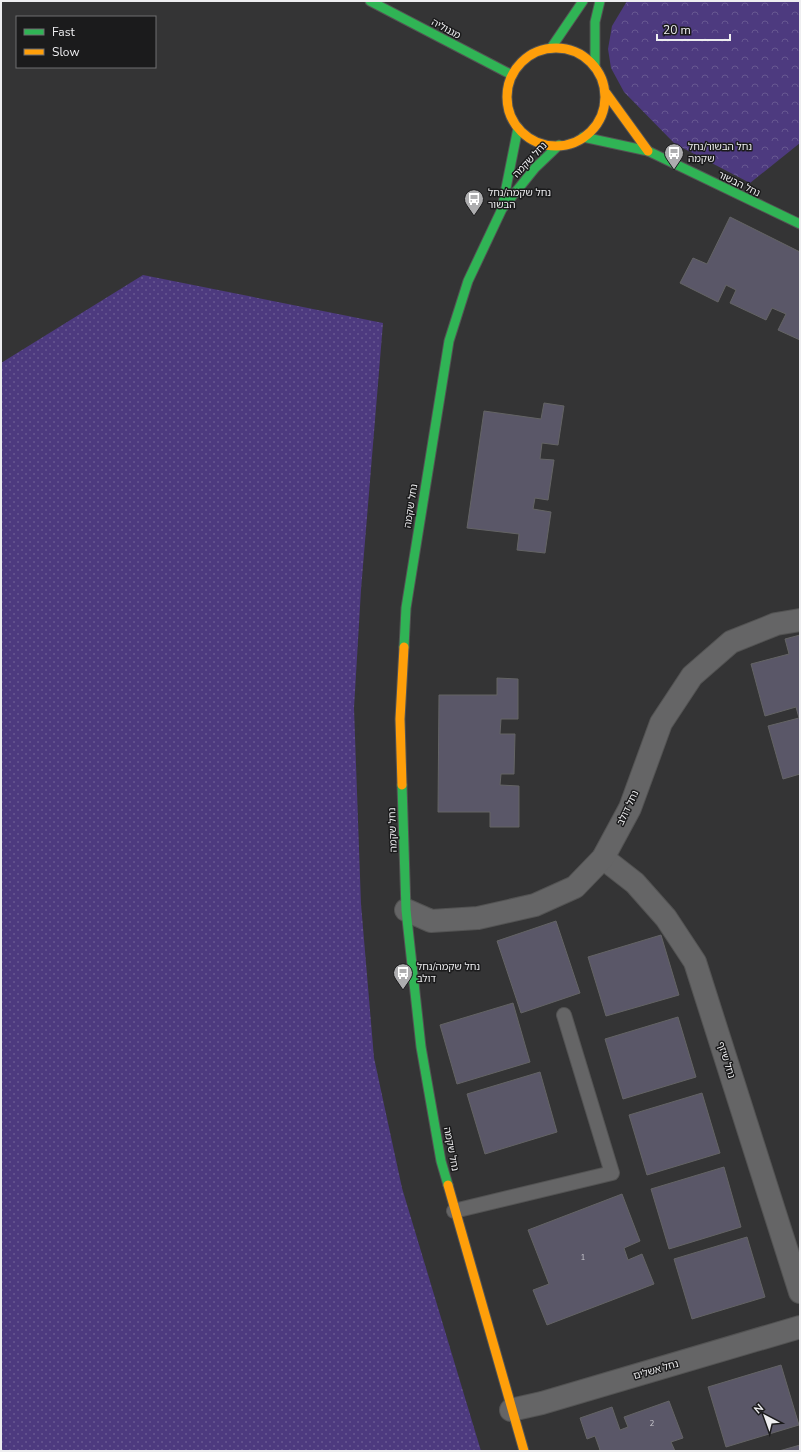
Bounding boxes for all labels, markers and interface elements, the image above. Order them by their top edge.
street label: מגנוליה [429,15,463,43]
legend [16,16,156,68]
scale bar [657,16,730,42]
text: 20 m [663,22,691,38]
text: Fast [52,24,75,40]
text: Slow [52,44,80,60]
street label: נחל שקמה [510,139,550,181]
place label: נחל הבשור/נחל שקמה [688,140,752,166]
bus stop icon: נחל הבשור/נחל שקמה [663,142,685,170]
street label: נחל הבשור [715,168,763,200]
place label: נחל שקמה/נחל הבשור [488,186,551,212]
bus stop icon: נחל שקמה/נחל הבשור [463,188,485,216]
street label: נחל שקמה [401,483,421,529]
street label: נחל דולב [614,788,642,828]
street label: נחל שקמה [385,807,401,853]
place label: נחל שקמה/נחל דולב [417,960,480,986]
bus stop icon: נחל שקמה/נחל דולב [392,962,414,990]
street label: נחל שיזף [713,1040,739,1080]
street label: נחל שקמה [440,1126,462,1172]
house number: 1 [581,1252,586,1263]
street label: נחל אשלים [632,1357,680,1383]
north arrow [745,1396,785,1436]
text: N [751,1400,767,1417]
house number: 2 [650,1418,655,1429]

